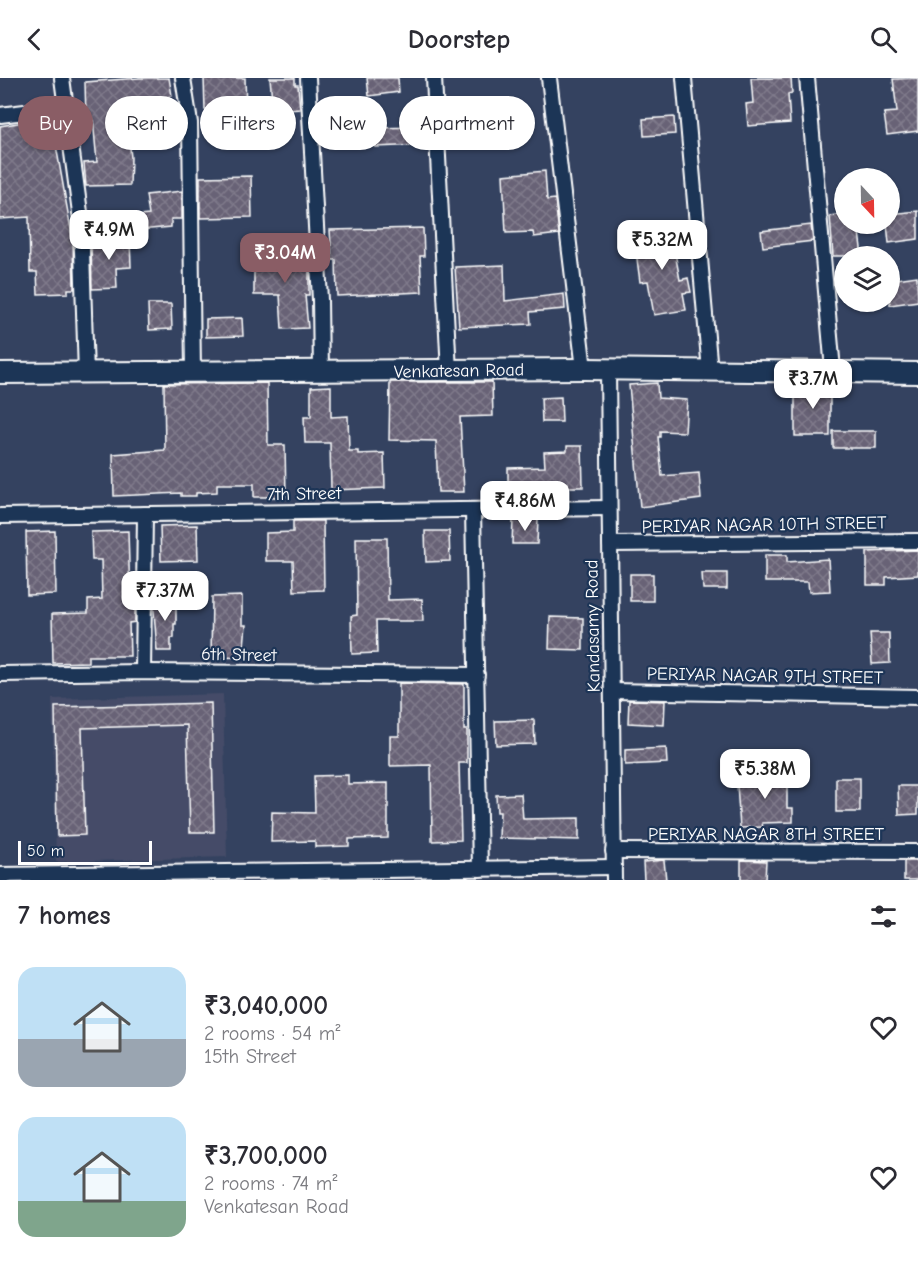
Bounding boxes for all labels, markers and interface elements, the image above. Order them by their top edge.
icon: back [18,23,51,56]
icon: search [867,23,900,56]
text: Doorstep [408,24,510,55]
chip: Buy [18,96,93,150]
chip: Rent [105,96,188,150]
chip: Filters [200,96,296,150]
chip: New [308,96,387,150]
chip: Apartment [399,96,535,150]
north arrow [834,168,900,234]
map controls [834,168,900,312]
pin: ₹4.9M [67,210,151,261]
text: ₹4.9M [83,218,135,241]
pin: ₹5.32M [613,220,711,271]
text: ₹5.32M [631,228,693,251]
pin: ₹3.04M [236,233,334,284]
text: ₹3.04M [254,241,316,264]
button: layers [834,246,900,312]
street label: Venkatesan Road [394,359,524,383]
pin: ₹3.7M [771,359,855,410]
text: ₹3.7M [788,367,838,390]
pin: ₹4.86M [476,481,574,532]
street label: 7th Street [267,483,342,505]
text: ₹4.86M [494,489,556,512]
street label: PERIYAR NAGAR 10TH STREET [641,512,887,538]
street label: Kandasamy Road [581,559,605,693]
pin: ₹7.37M [116,571,214,622]
text: ₹7.37M [135,579,195,602]
street label: 6th Street [201,644,278,666]
street label: PERIYAR NAGAR 9TH STREET [647,663,884,689]
pin: ₹5.38M [716,749,814,800]
text: ₹5.38M [734,757,796,780]
street label: PERIYAR NAGAR 8TH STREET [648,824,885,845]
scale bar [18,838,152,866]
text: 50 m [27,842,64,860]
icon: filters [867,900,900,933]
text: 7 homes [18,901,111,931]
icon: home [66,991,138,1063]
text: ₹3,040,000 [204,991,328,1021]
icon: heart [867,1011,900,1044]
text: 2 rooms · 54 m² [204,1022,340,1045]
text: 15th Street [204,1045,296,1068]
icon: home [66,1141,138,1213]
text: ₹3,700,000 [204,1141,328,1171]
icon: heart [867,1161,900,1194]
text: 2 rooms · 74 m² [204,1172,337,1195]
text: Venkatesan Road [204,1195,349,1218]

